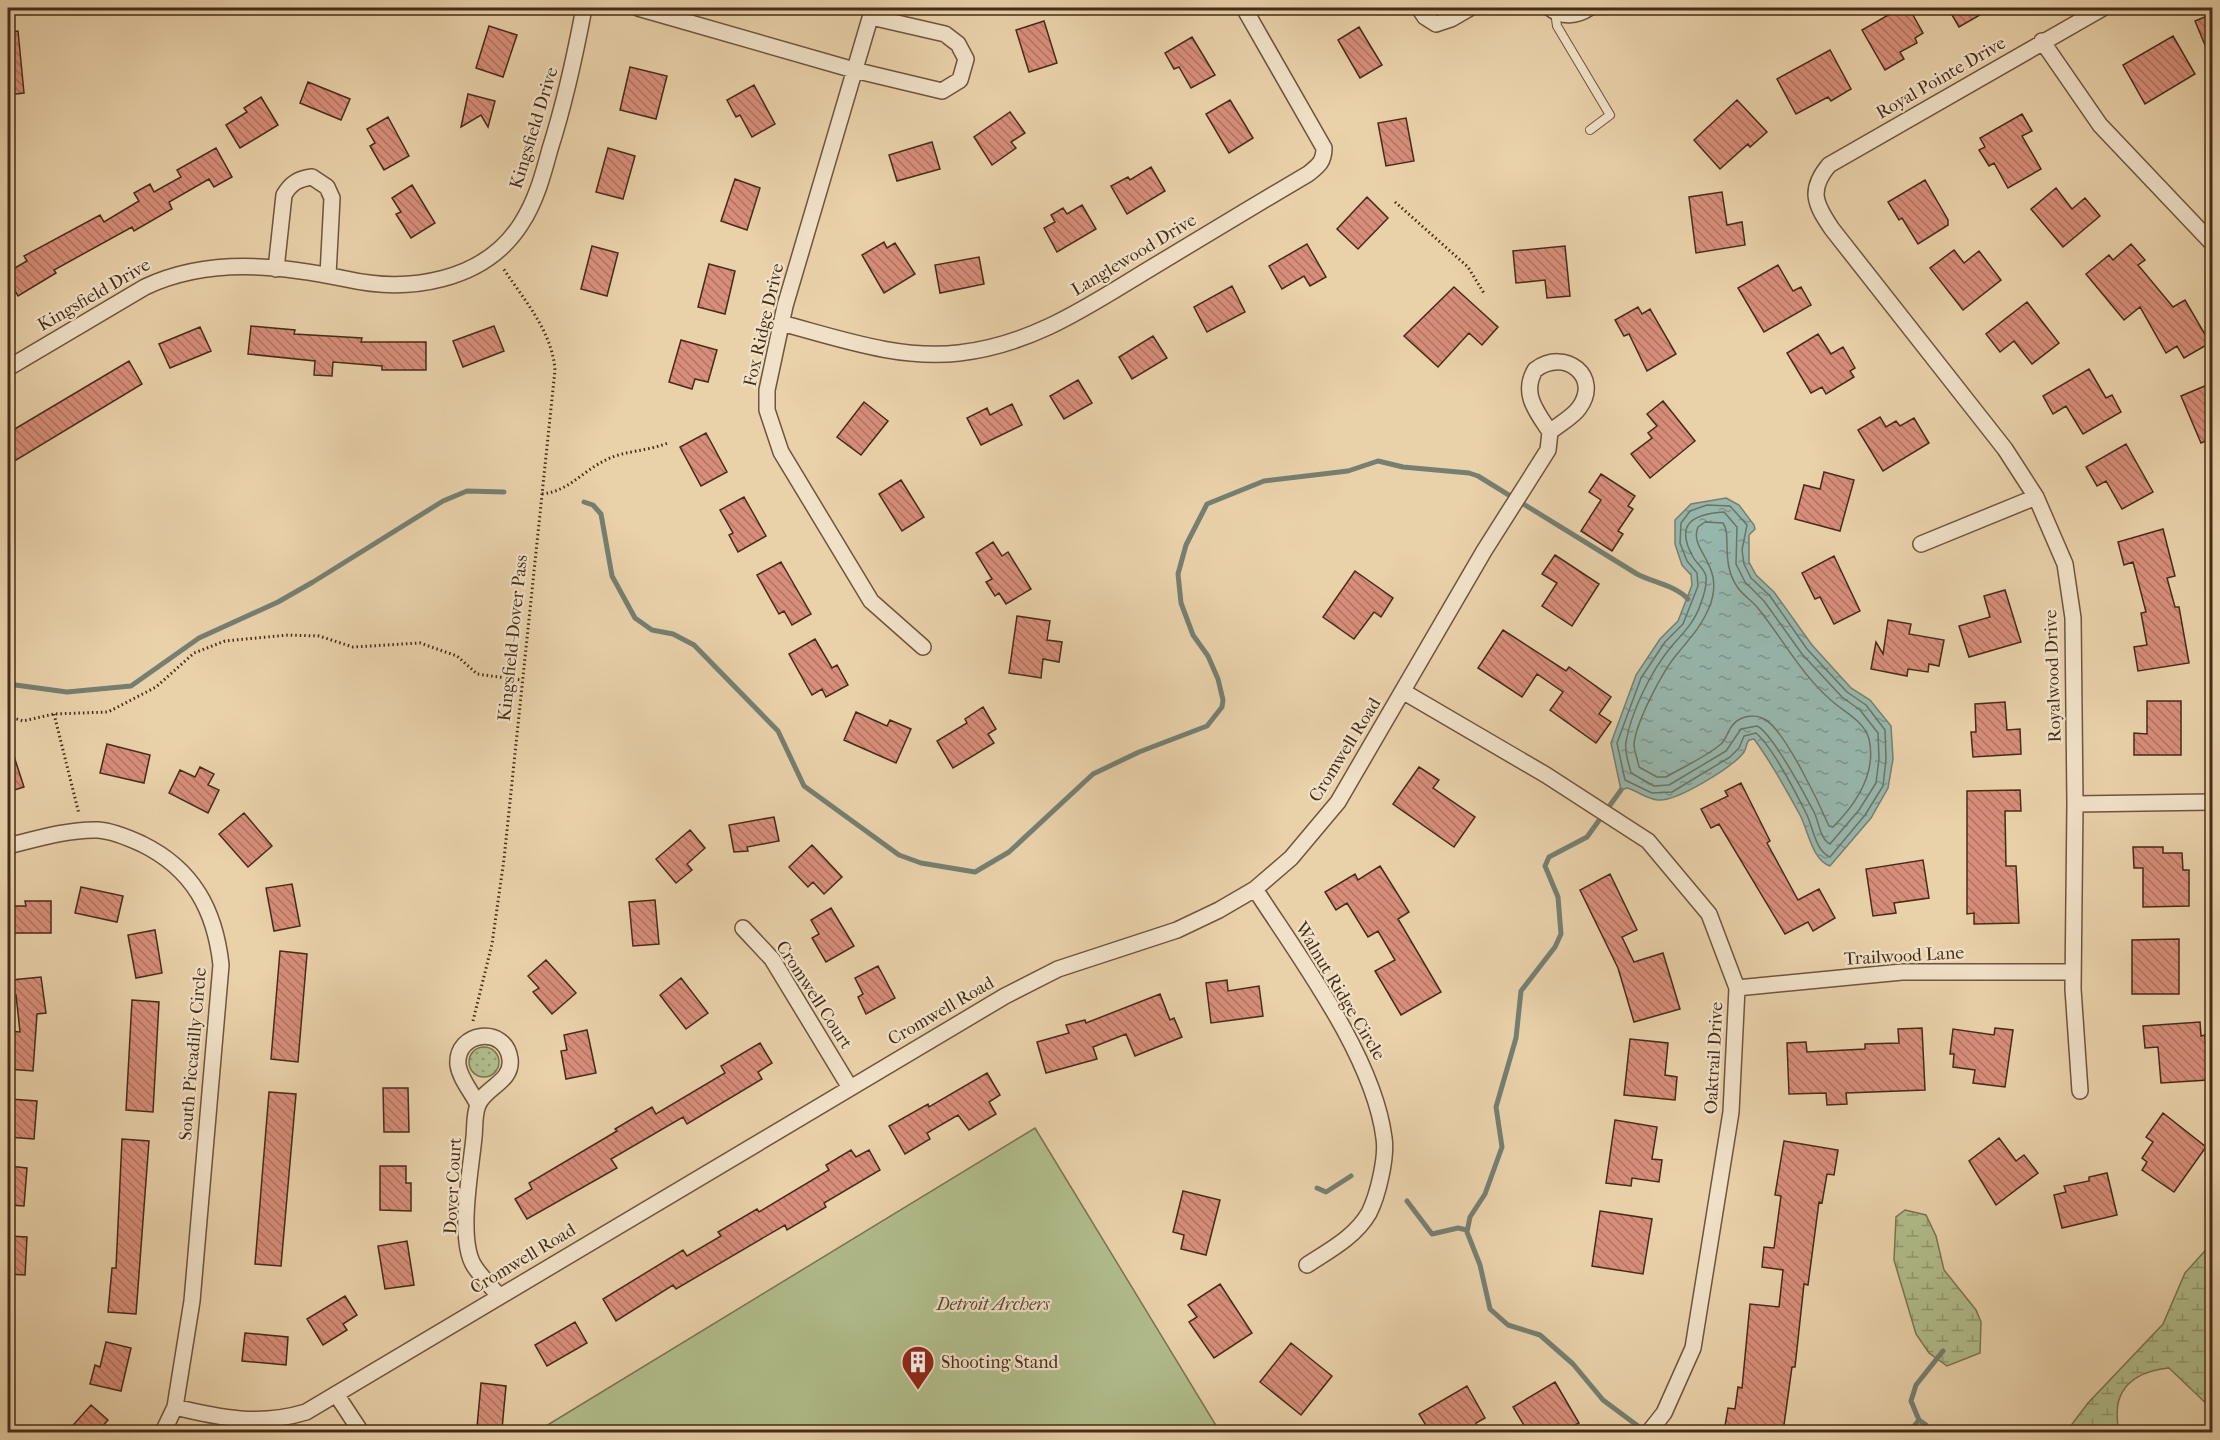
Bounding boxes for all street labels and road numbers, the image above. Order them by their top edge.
street label: Royal Pointe Drive [1872,32,2010,124]
street label: Kingsfield Drive [505,64,563,192]
street label: Langlewood Drive [1068,209,1200,301]
street label: Kingsfield Drive [34,254,154,336]
street label: Fox Ridge Drive [740,261,788,389]
street label: Kingsfield-Dover Pass [494,553,532,722]
street label: Royalwood Drive [2040,609,2066,743]
street label: Cromwell Road [1305,694,1386,806]
street label: Walnut Ridge Circle [1290,917,1390,1064]
street label: Cromwell Court [771,937,857,1053]
street label: Trailwood Lane [1843,942,1965,970]
street label: South Piccadilly Circle [175,966,211,1141]
street label: Cromwell Road [884,972,998,1050]
street label: Oaktrail Drive [1701,1001,1727,1115]
street label: Dover Court [440,1136,466,1235]
street label: Cromwell Road [467,1219,580,1299]

